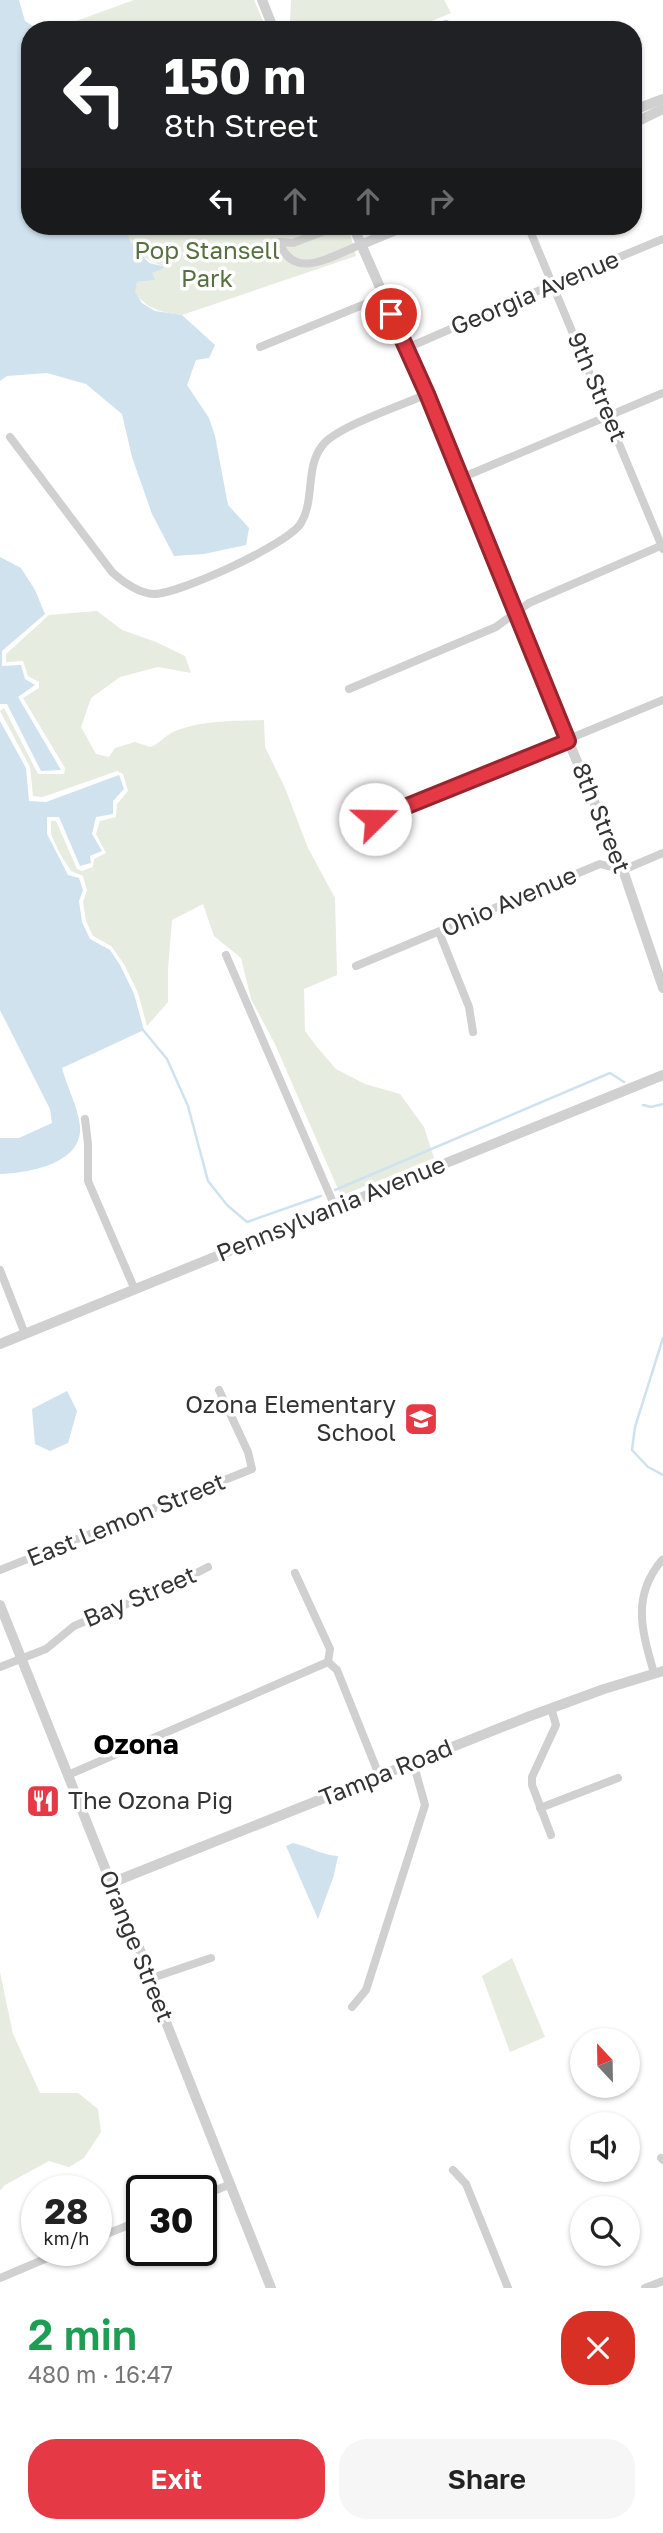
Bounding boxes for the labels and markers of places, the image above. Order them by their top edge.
pin [361,284,421,344]
place label: Ozona Elementary School [185,1389,396,1446]
school or university icon: Ozona Elementary School [402,1400,440,1438]
restaurant icon: The Ozona Pig [24,1782,62,1820]
place label: The Ozona Pig [68,1785,233,1814]

